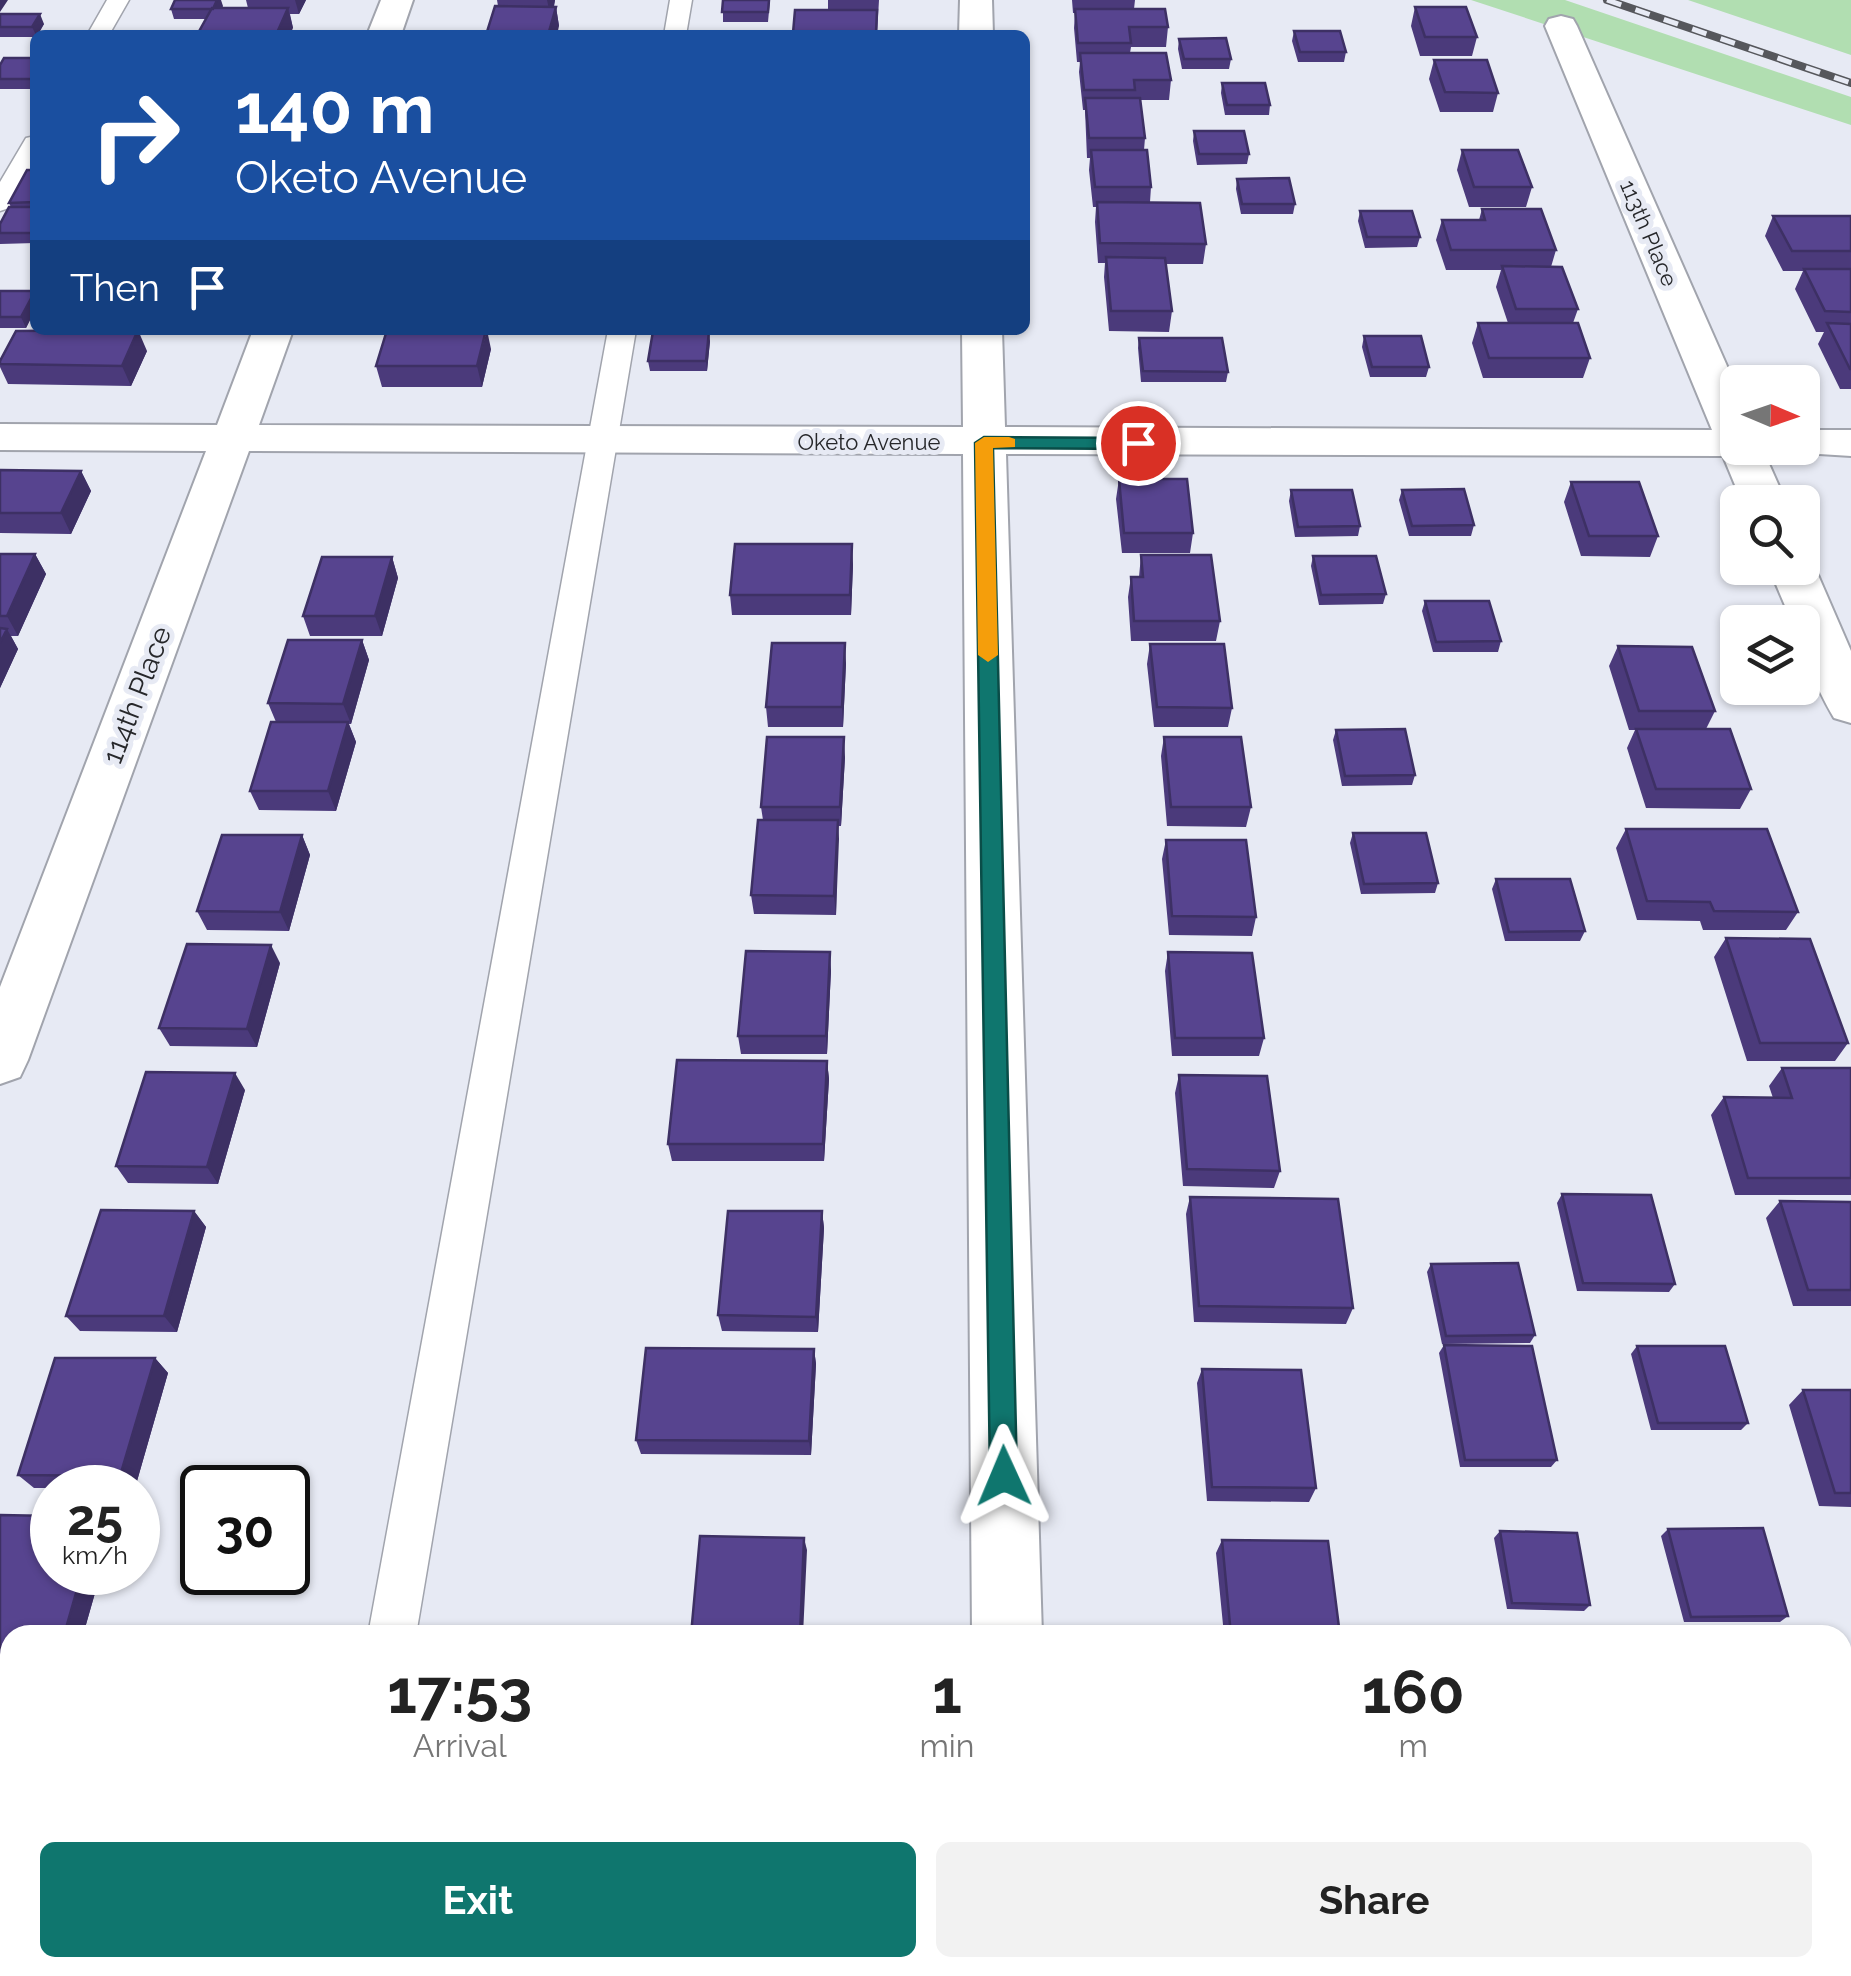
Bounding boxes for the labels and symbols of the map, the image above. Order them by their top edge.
street label: 113th Place [1615,176,1683,290]
north arrow [1720,365,1820,465]
pin [1096,401,1181,486]
street label: Oketo Avenue [798,429,940,455]
street label: 114th Place [96,622,178,768]
position arrow [952,1424,1056,1528]
speed limit sign: 30 [180,1465,310,1595]

